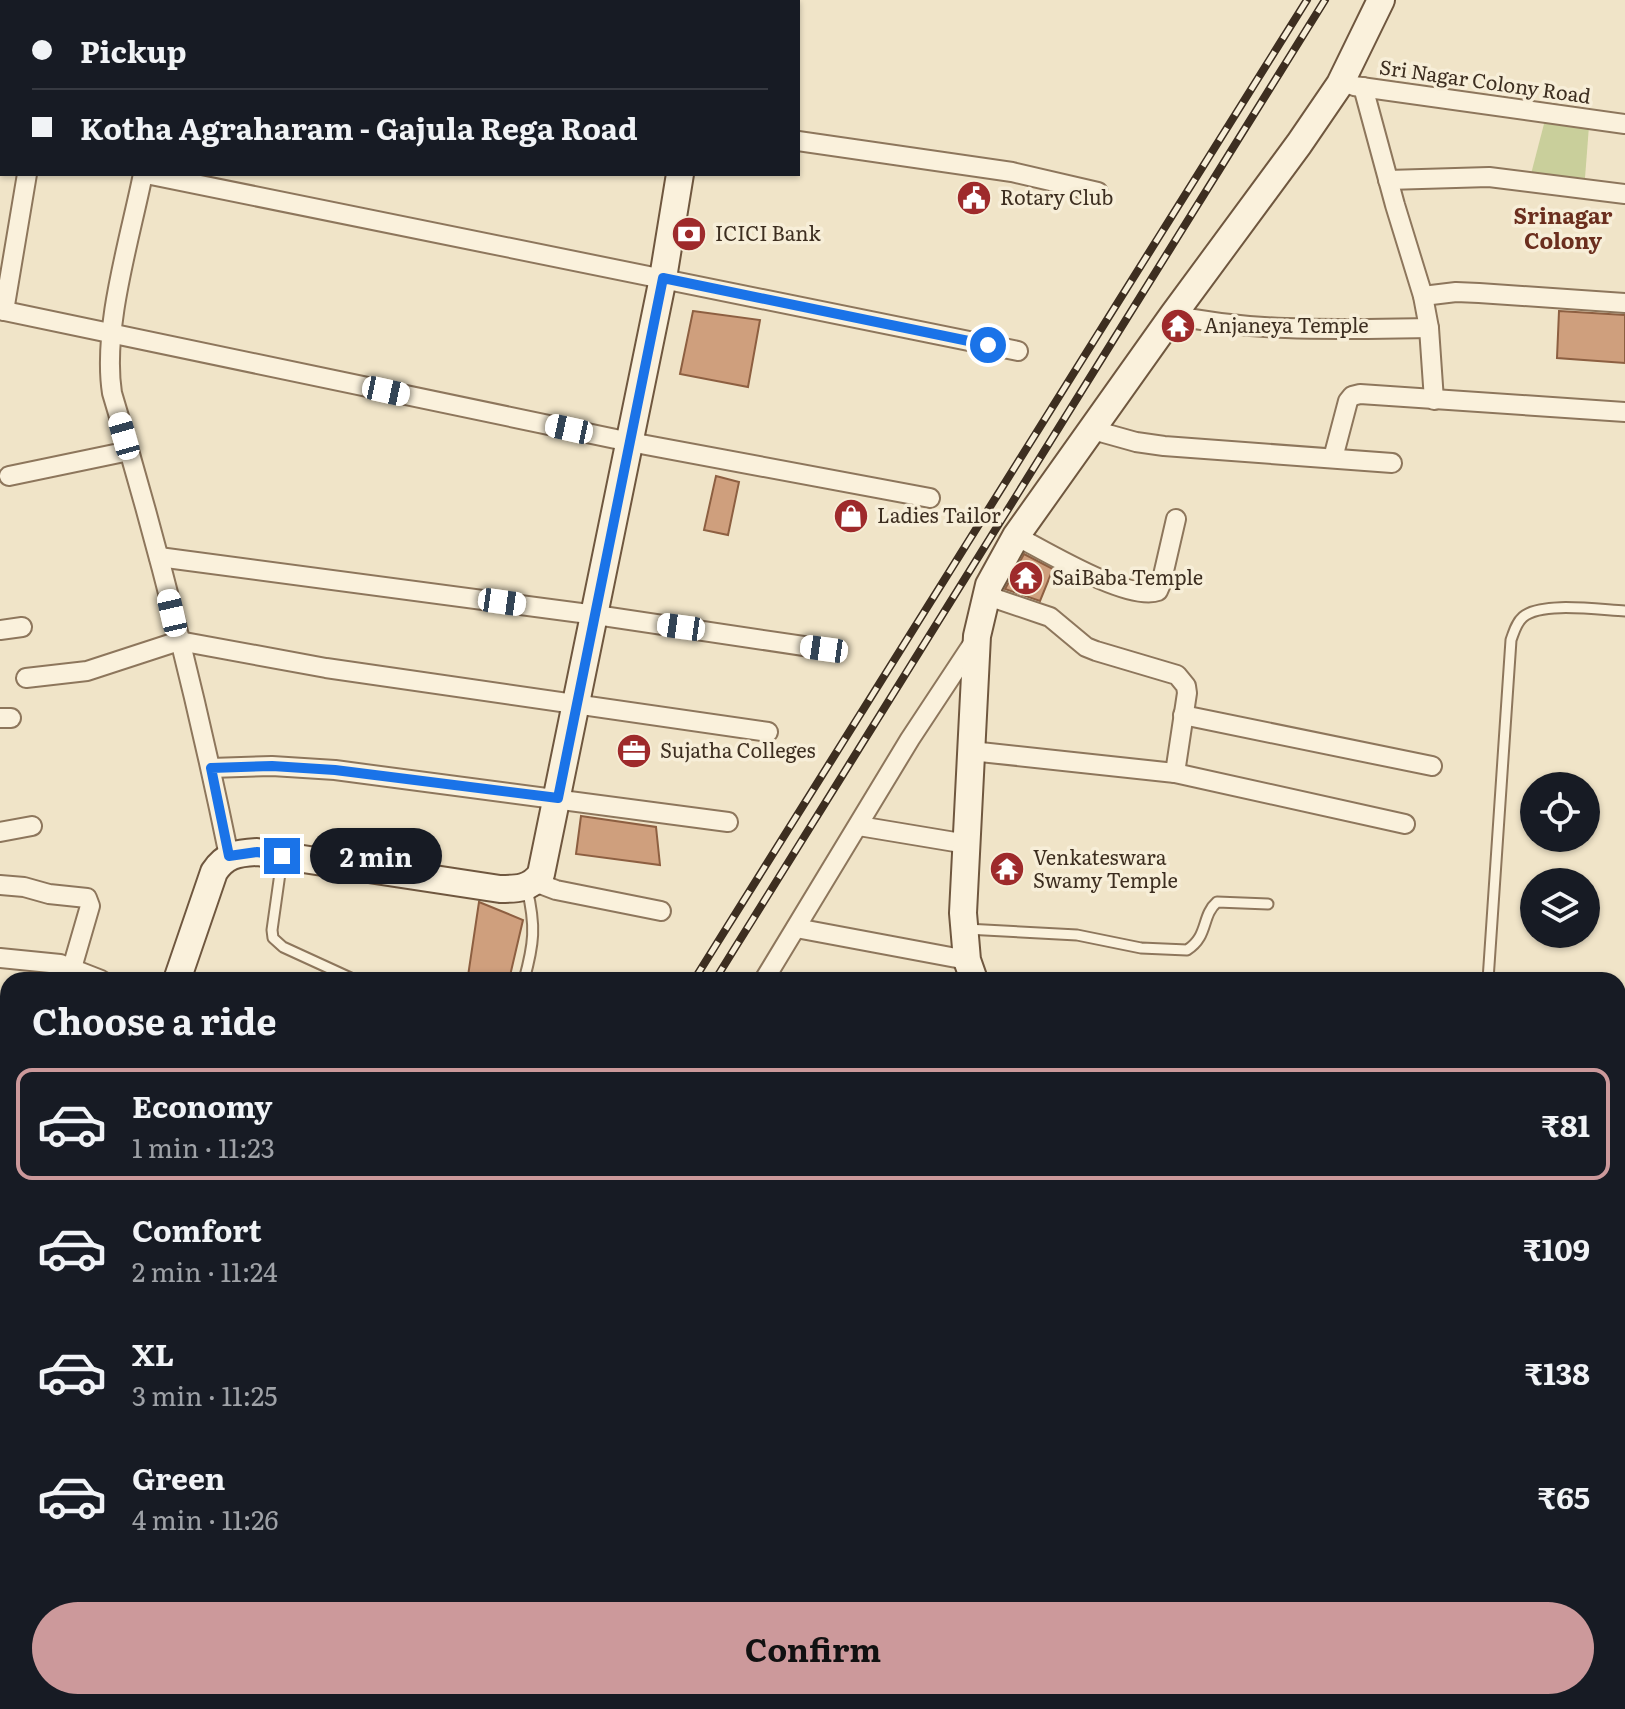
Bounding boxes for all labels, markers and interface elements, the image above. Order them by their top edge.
text: Pickup [80,28,187,72]
street label: Sri Nagar Colony Road [1378,50,1593,110]
text: Kotha Agraharam - Gajula Rega Road [80,105,638,149]
public building icon: Rotary Club [955,179,993,217]
place label: Rotary Club [1000,181,1113,211]
district label: Srinagar Colony [1514,198,1613,256]
bank icon: ICICI Bank [670,215,708,253]
place label: ICICI Bank [715,217,822,247]
temple icon: Anjaneya Temple [1159,307,1197,345]
place label: Anjaneya Temple [1204,309,1369,339]
route start [970,327,1006,363]
car [360,374,412,408]
car [106,410,142,462]
car [543,412,595,446]
shop icon: Ladies Tailor [832,497,870,535]
place label: Ladies Tailor [877,499,1001,529]
temple icon: SaiBaba Temple [1007,559,1045,597]
place label: SaiBaba Temple [1052,561,1203,591]
car [155,587,189,639]
car [477,587,527,617]
car [656,612,706,642]
car [799,634,849,664]
office icon: Sujatha Colleges [615,732,653,770]
place label: Sujatha Colleges [660,734,815,764]
map controls [1520,772,1600,948]
button: locate [1520,772,1600,852]
callout: 2 min [310,828,442,884]
text: 2 min [340,836,412,875]
route end [264,838,300,874]
place label: Venkateswara Swamy Temple [1033,841,1178,894]
temple icon: Venkateswara Swamy Temple [988,850,1026,888]
button: layers [1520,868,1600,948]
text: Choose a ride [32,993,277,1046]
text: Economy [132,1083,272,1127]
icon: car [36,1088,108,1160]
text: ₹81 [1541,1102,1590,1146]
text: 1 min · 11:23 [132,1127,275,1166]
text: Comfort [132,1207,262,1251]
icon: car [36,1212,108,1284]
text: ₹109 [1523,1226,1590,1270]
text: 2 min · 11:24 [132,1251,278,1290]
text: XL [132,1331,174,1375]
icon: car [36,1336,108,1408]
text: ₹138 [1525,1350,1590,1394]
text: 3 min · 11:25 [132,1375,277,1414]
text: Green [132,1455,225,1499]
icon: car [36,1460,108,1532]
text: ₹65 [1538,1474,1590,1518]
text: 4 min · 11:26 [132,1499,278,1538]
button: Confirm [32,1602,1594,1694]

